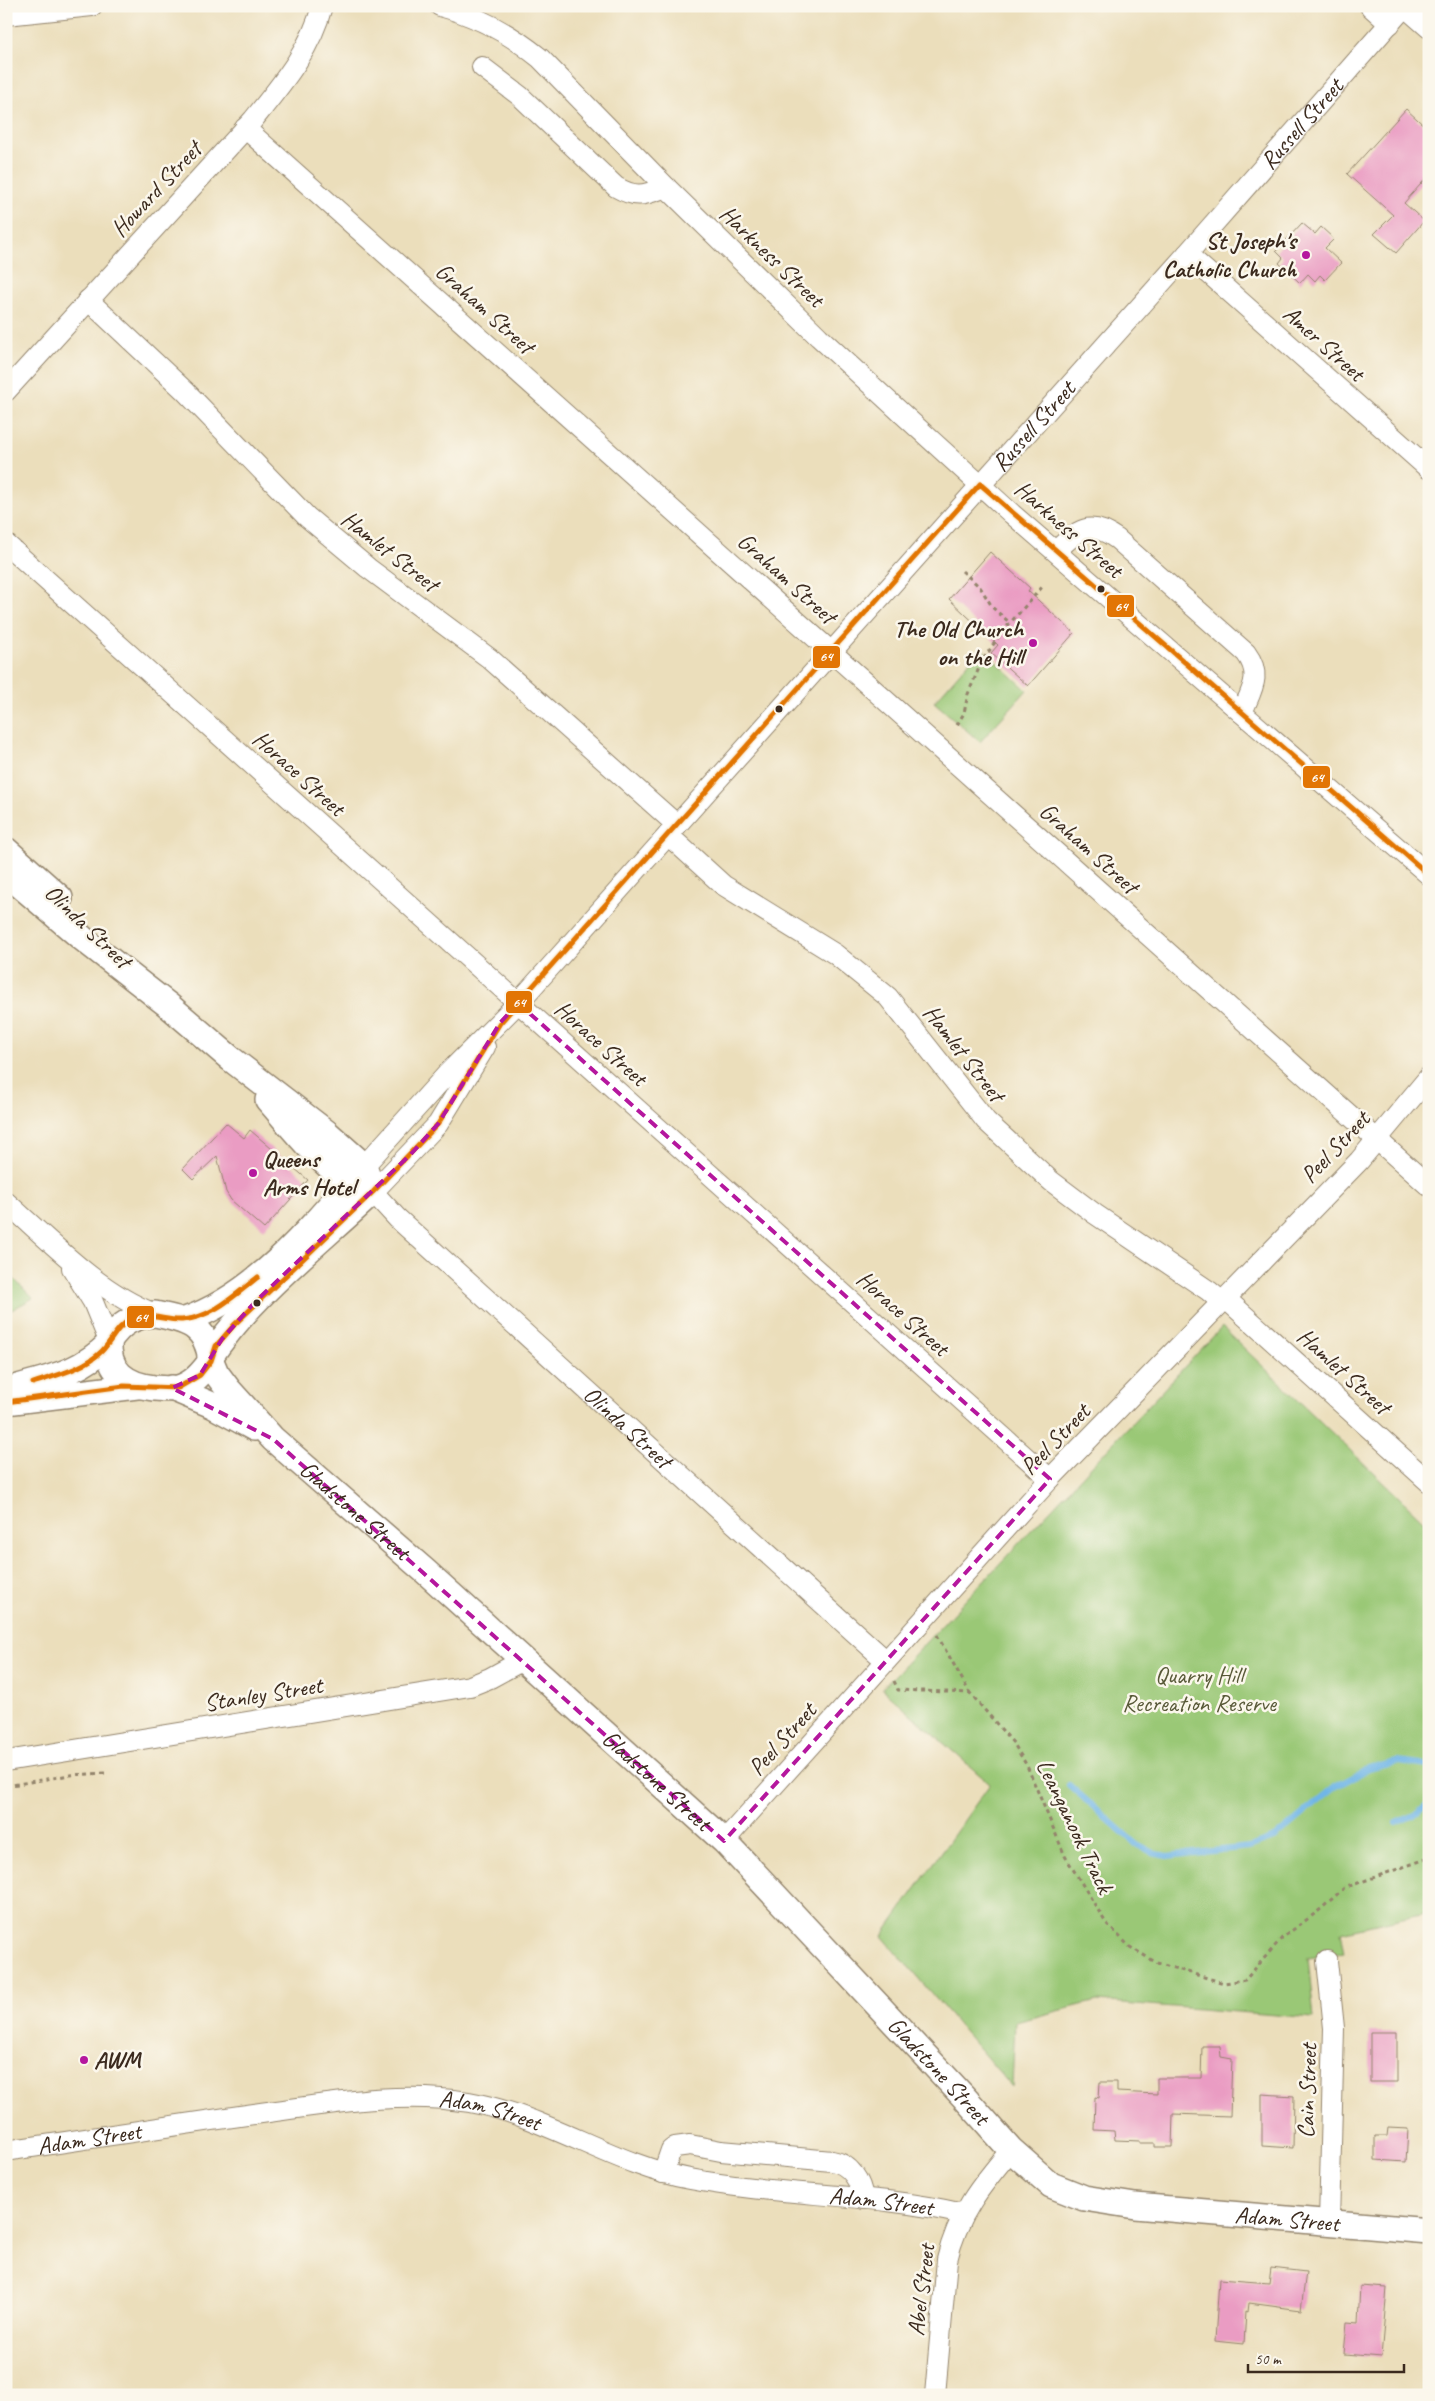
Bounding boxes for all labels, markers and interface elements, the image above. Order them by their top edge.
street label: Russell Street [1254,71,1351,175]
street label: Howard Street [104,133,210,243]
street label: Harkness Street [713,199,832,315]
place label: St Joseph's Catholic Church [1163,226,1299,284]
marker: St Joseph's Catholic Church [1300,249,1312,261]
street label: Graham Street [429,256,543,362]
street label: Amer Street [1277,299,1373,389]
street label: Russell Street [985,373,1083,477]
street label: Harkness Street [1009,474,1131,586]
street label: Hamlet Street [335,504,447,600]
street label: Graham Street [731,526,845,632]
unlabelled marker [1096,584,1106,594]
line badge: 64 [1106,594,1135,618]
text: 64 [1115,598,1129,615]
place label: The Old Church on the Hill [894,614,1028,672]
marker: The Old Church on the Hill [1027,637,1039,649]
line badge: 64 [812,645,841,669]
text: 64 [820,648,834,665]
unlabelled marker [774,704,784,714]
street label: Horace Street [247,724,353,824]
line badge: 64 [1302,765,1331,789]
text: 64 [1311,769,1325,786]
street label: Graham Street [1033,796,1147,902]
street label: Olinda Street [38,877,140,977]
line badge: 64 [505,990,533,1014]
text: 64 [513,994,527,1011]
street label: Horace Street [549,994,655,1094]
street label: Hamlet Street [917,998,1013,1110]
street label: Peel Street [1294,1103,1377,1189]
place label: Queens Arms Hotel [263,1144,360,1202]
marker: Queens Arms Hotel [247,1167,259,1179]
street label: Horace Street [851,1264,957,1364]
unlabelled marker [252,1298,262,1308]
line badge: 64 [126,1305,155,1329]
text: 64 [135,1309,149,1326]
street label: Hamlet Street [1291,1321,1399,1423]
street label: Olinda Street [577,1379,680,1477]
street label: Peel Street [1014,1395,1098,1481]
street label: Gladstone Street [294,1454,418,1568]
park label: Quarry Hill Recreation Reserve [1122,1660,1278,1718]
street label: Stanley Street [202,1670,326,1718]
street label: Peel Street [741,1695,824,1782]
street label: Gladstone Street [596,1723,719,1839]
street label: Leanganook Track [1030,1754,1121,1900]
street label: Gladstone Street [881,2010,998,2133]
street label: Cain Street [1290,2041,1324,2139]
place label: AWM [94,2045,143,2075]
marker: AWM [78,2054,90,2066]
street label: Adam Street [438,2084,547,2138]
street label: Adam Street [35,2115,145,2161]
street label: Adam Street [828,2180,937,2223]
street label: Adam Street [1234,2200,1342,2238]
street label: Abel Street [901,2241,942,2337]
scale bar [1248,2341,1404,2373]
text: 50 m [1255,2350,1282,2369]

